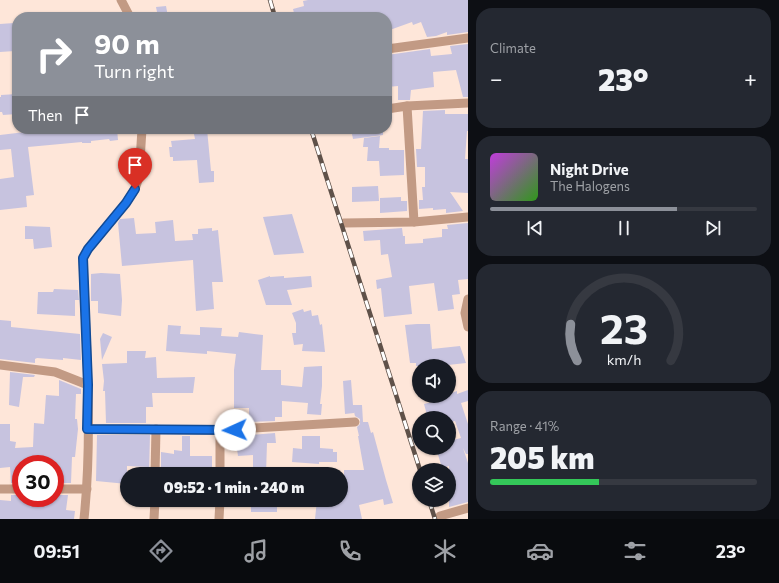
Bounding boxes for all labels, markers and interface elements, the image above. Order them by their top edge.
text: 90 m [94,26,160,60]
icon: right [28,28,80,80]
text: Climate [490,40,536,56]
text: Turn right [94,60,174,82]
text: 23° [598,60,649,97]
text: − [490,65,503,92]
text: + [744,65,757,92]
icon: arrive [71,104,93,126]
text: Then [28,106,63,124]
pin [118,148,152,189]
icon: arrive [124,154,146,176]
text: Night Drive [550,160,629,178]
text: The Halogens [550,178,630,194]
icon: previous [524,217,546,239]
icon: pause [613,217,635,239]
icon: next [702,217,724,239]
text: 23 [600,302,647,353]
text: km/h [606,350,641,368]
map controls [412,359,456,507]
button: sound [412,359,456,403]
position arrow [214,409,256,451]
button: search [412,411,456,455]
text: Range · 41% [490,418,559,434]
text: 205 km [490,438,595,475]
speed limit sign: 30 [12,455,64,507]
button: layers [412,463,456,507]
text: 09:52 · 1 min · 240 m [164,478,304,496]
icon: directions [147,537,175,565]
icon: music [242,537,270,565]
icon: phone [336,537,364,565]
icon: climate [431,537,459,565]
icon: car [526,537,554,565]
icon: filters [621,537,649,565]
text: 09:51 [33,540,80,562]
text: 23° [716,540,746,562]

